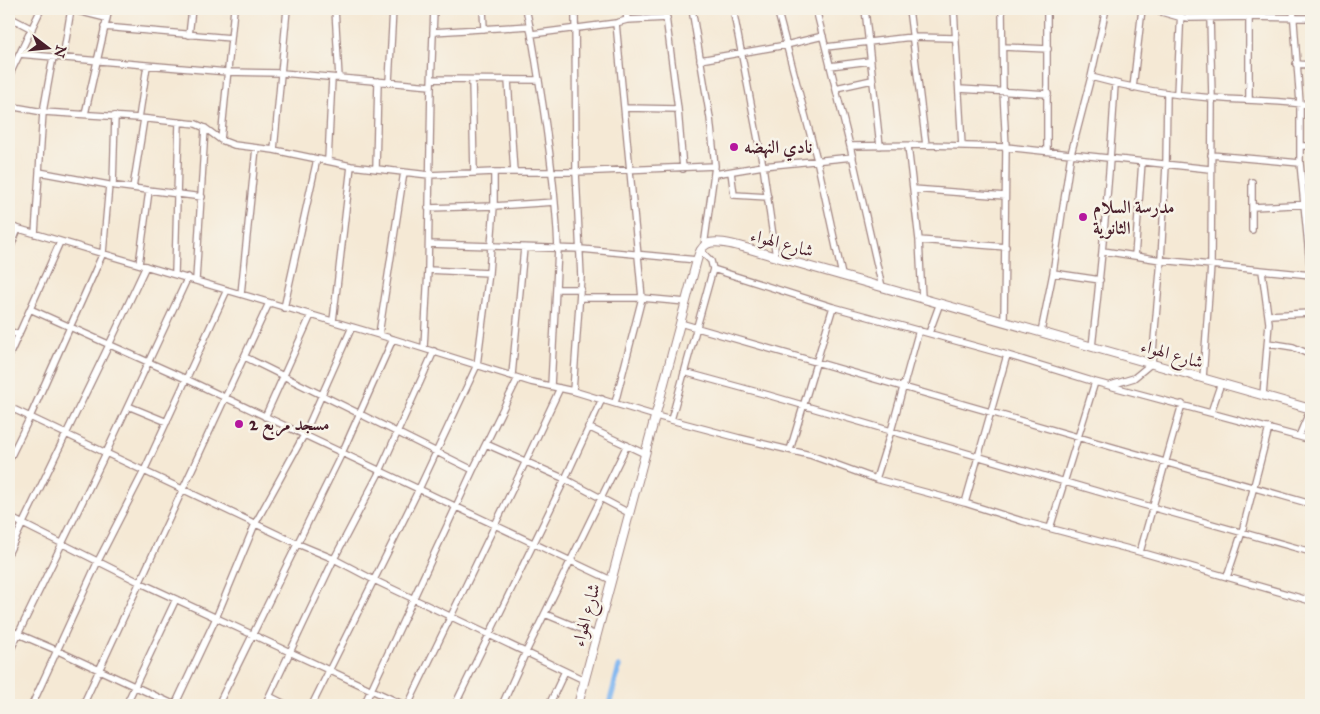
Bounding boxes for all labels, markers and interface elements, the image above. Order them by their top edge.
north arrow [22,22,72,72]
text: N [50,43,70,60]
place label: نادي النهضه [744,136,812,162]
marker: نادي النهضه [728,141,740,153]
place label: مدرسة السلام الثانوية [1093,196,1174,239]
marker: مدرسة السلام الثانوية [1077,211,1089,223]
street label: شارع الهواء [747,224,816,266]
street label: شارع الهواء [1137,335,1206,377]
place label: مسجد مربع 2 [249,413,330,441]
marker: مسجد مربع 2 [233,418,245,430]
street label: شارع الهواء [567,581,609,650]

